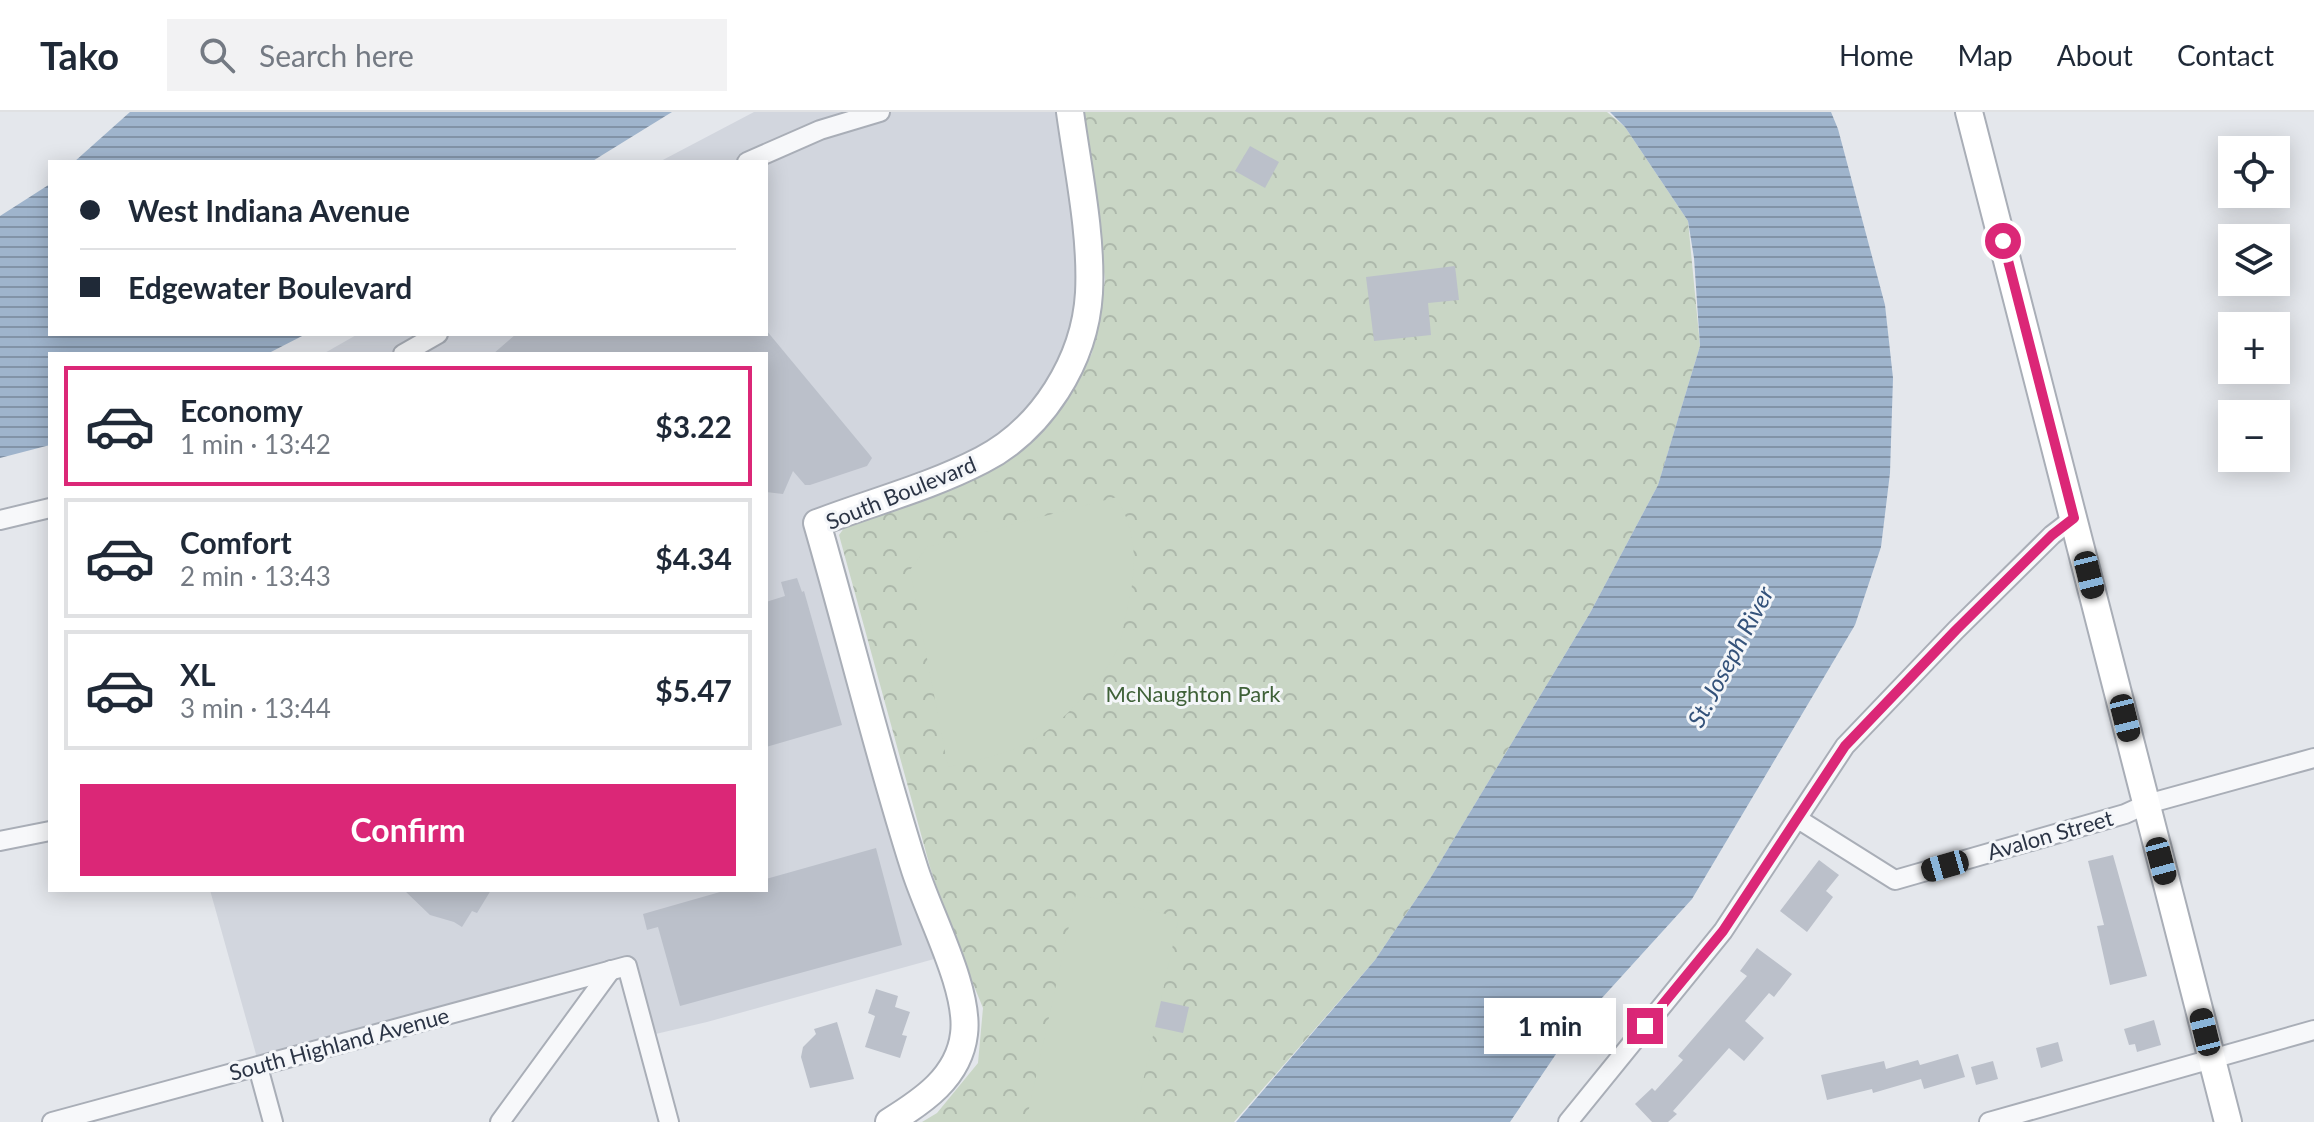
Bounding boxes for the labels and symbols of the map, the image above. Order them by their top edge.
route start [1985,223,2021,259]
street label: South Boulevard [822,450,980,535]
car [2072,549,2106,601]
water label: St. Joseph River [1681,580,1779,731]
park label: McNaughton Park [1106,680,1281,707]
car [2108,692,2142,744]
street label: Avalon Street [1984,804,2116,865]
car [2143,835,2179,887]
car [1919,848,1971,884]
callout: 1 min [1485,998,1617,1054]
street label: South Highland Avenue [226,1001,452,1086]
car [2188,1006,2222,1058]
route end [1627,1008,1663,1044]

